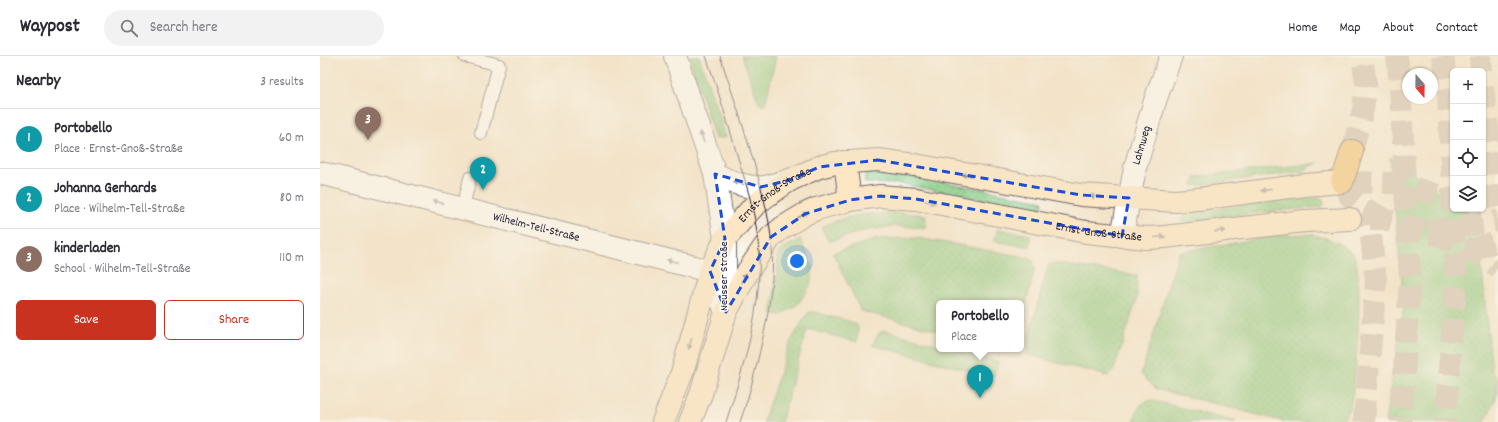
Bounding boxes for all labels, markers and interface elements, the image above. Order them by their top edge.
search box [104,10,384,46]
text: Waypost [20,14,80,41]
icon: search [118,17,140,39]
text: Search here [150,17,218,39]
text: Home [1288,18,1317,38]
text: Map [1339,18,1361,38]
text: About [1383,18,1414,38]
text: Contact [1436,18,1478,38]
north arrow [1402,68,1438,104]
map controls [1450,68,1486,212]
button: + [1450,68,1486,104]
text: Nearby [16,70,60,94]
text: 3 results [260,73,304,92]
button: − [1450,104,1486,140]
pin: 3 [355,107,381,140]
text: Portobello [54,118,112,140]
street label: Lahnweg [1128,124,1156,167]
text: 1 [28,129,30,148]
text: 60 m [279,129,304,148]
one-way arrow [699,131,705,143]
text: Place · Ernst-Gnoß-Straße [54,140,183,159]
button: locate [1450,140,1486,176]
pin: 2 [470,157,496,190]
street label: Ernst-Gnoß-Straße [734,163,814,227]
one-way arrow [961,172,973,178]
button: layers [1450,176,1486,212]
text: Johanna Gerhards [54,178,157,200]
one-way arrow [732,180,744,186]
one-way arrow [1260,187,1273,193]
text: 2 [26,189,32,208]
text: 80 m [280,189,304,208]
one-way arrow [1088,193,1101,199]
one-way arrow [431,199,443,205]
one-way arrow [924,199,936,205]
text: Place · Wilhelm-Tell-Straße [54,200,185,219]
street label: Wilhelm-Tell-Straße [491,208,581,246]
one-way arrow [797,212,809,218]
street label: Ernst-Gnoß-Straße [1054,218,1143,246]
one-way arrow [1214,227,1226,234]
one-way arrow [1154,234,1167,240]
text: kinderladen [54,238,120,260]
street label: Neusser Straße [716,241,733,311]
text: 3 [26,249,32,268]
text: 110 m [279,249,304,268]
your location [787,251,807,271]
one-way arrow [666,258,678,264]
text: School · Wilhelm-Tell-Straße [54,260,191,279]
one-way arrow [741,272,748,284]
button: Save [16,300,156,340]
button: Share [164,300,304,340]
popup [936,300,1024,352]
text: Portobello [951,306,1009,328]
text: Place [951,328,977,347]
one-way arrow [687,338,693,350]
pin: 1 [967,365,993,398]

